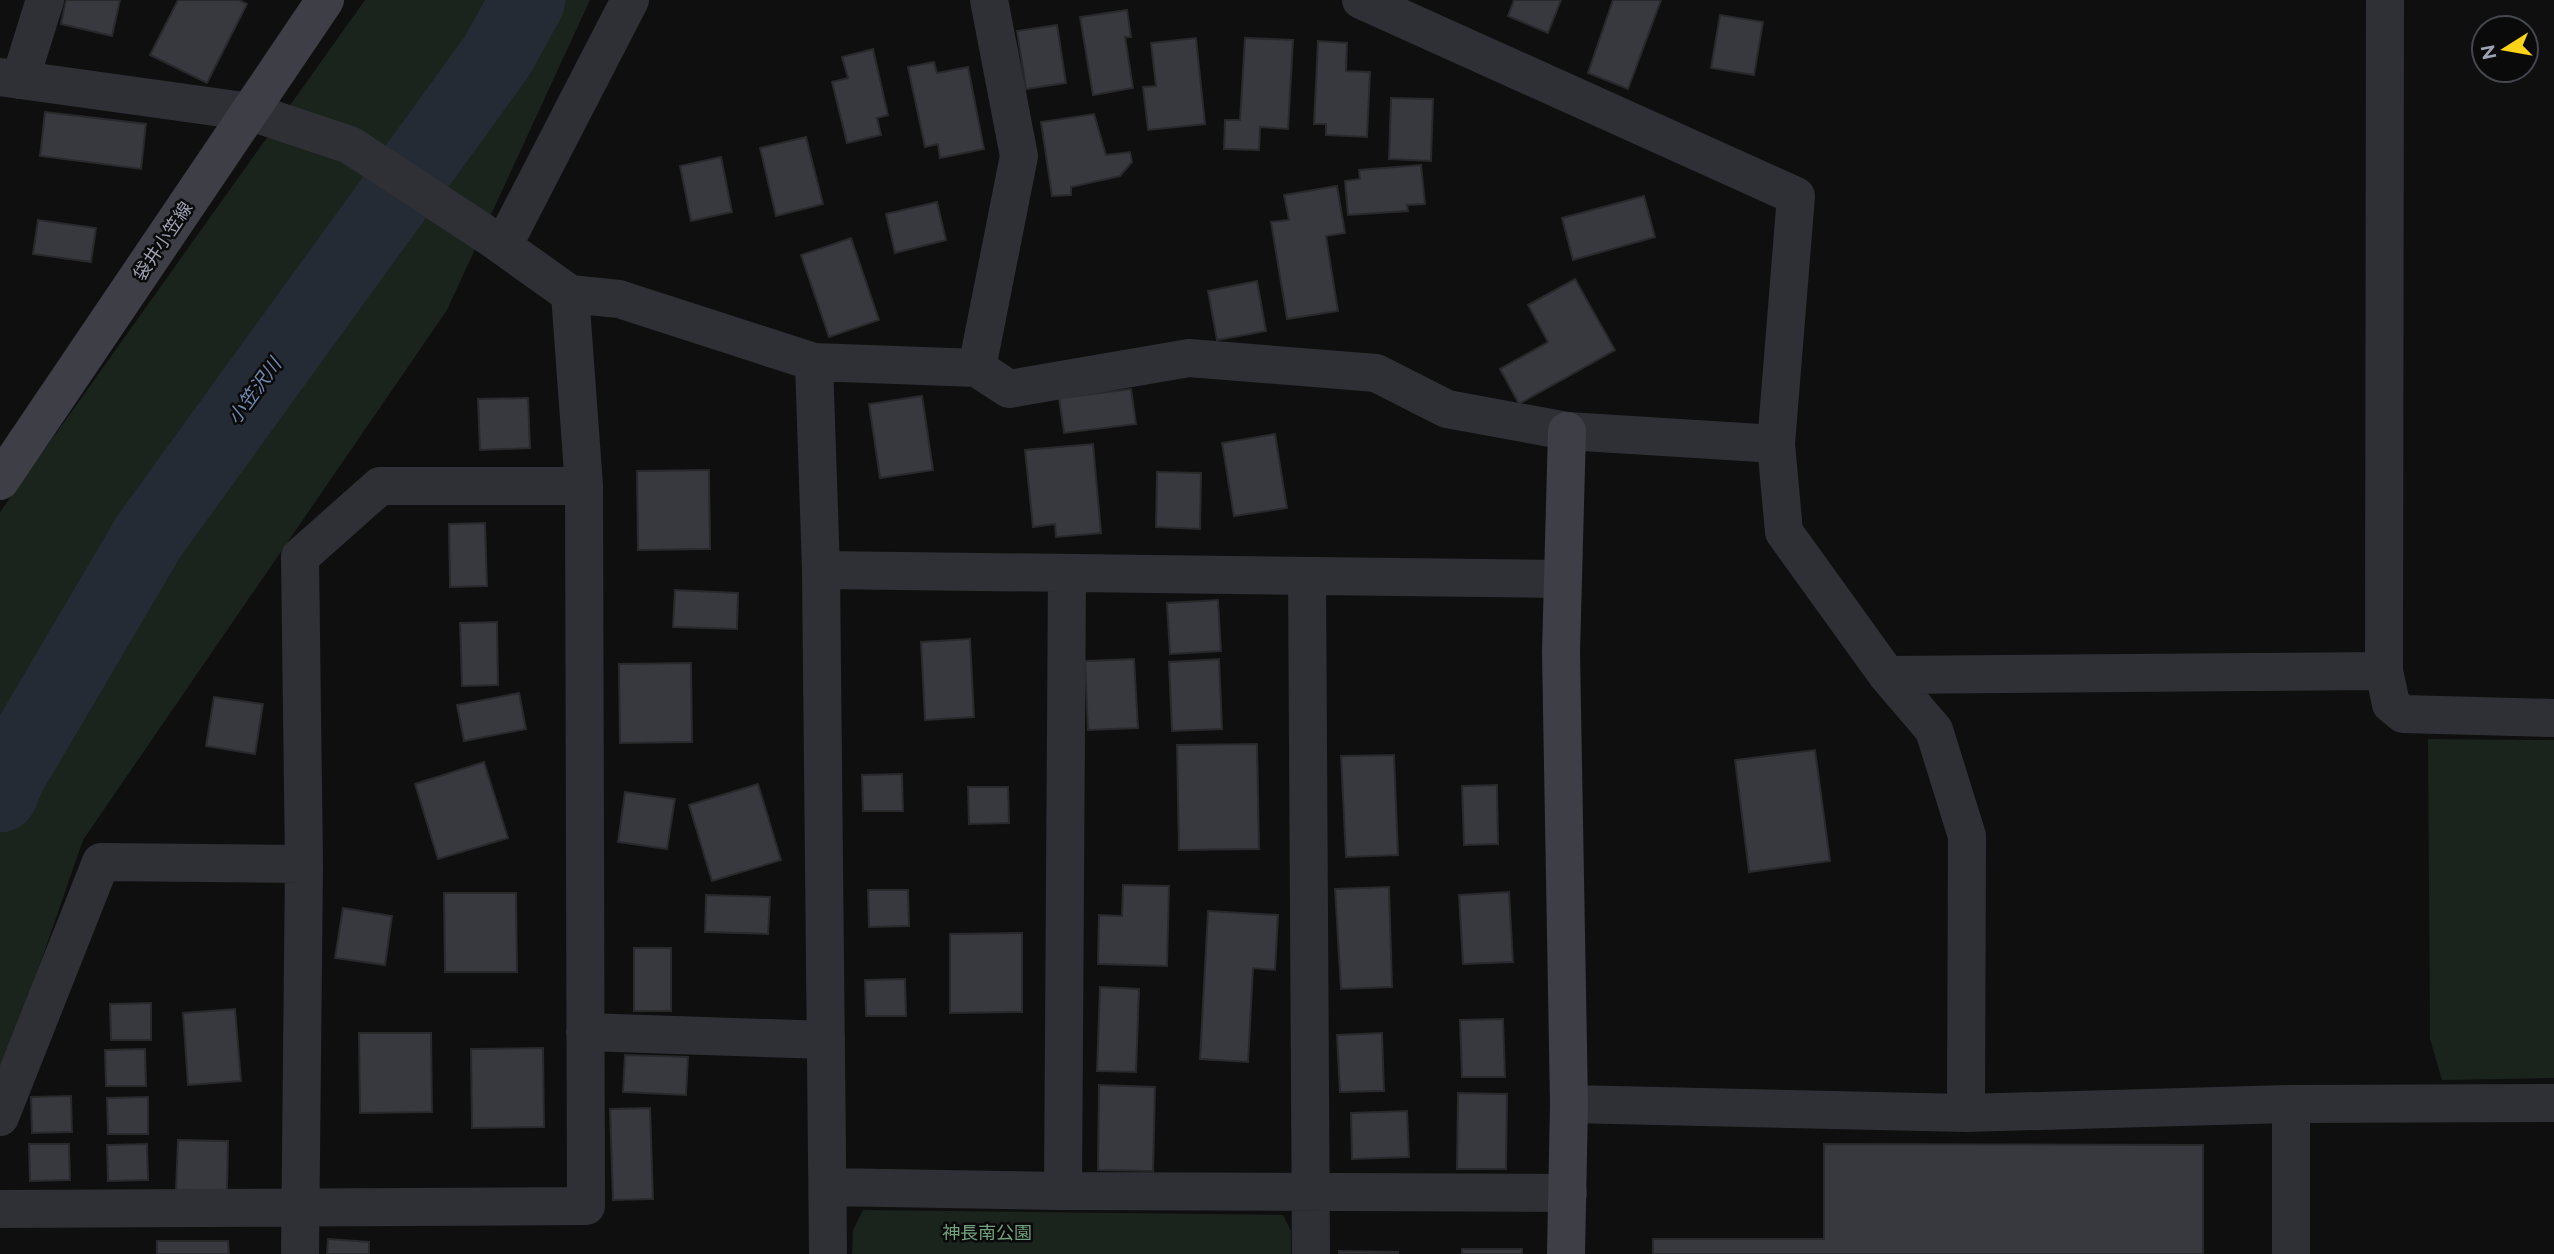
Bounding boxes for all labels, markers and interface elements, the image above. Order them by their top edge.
north arrow [2470,14,2540,84]
text: N [2476,43,2500,61]
street label: 袋井小笠線 [129,198,196,284]
water label: 小笠沢川 [223,352,286,428]
park label: 神長南公園 [942,1222,1032,1243]

